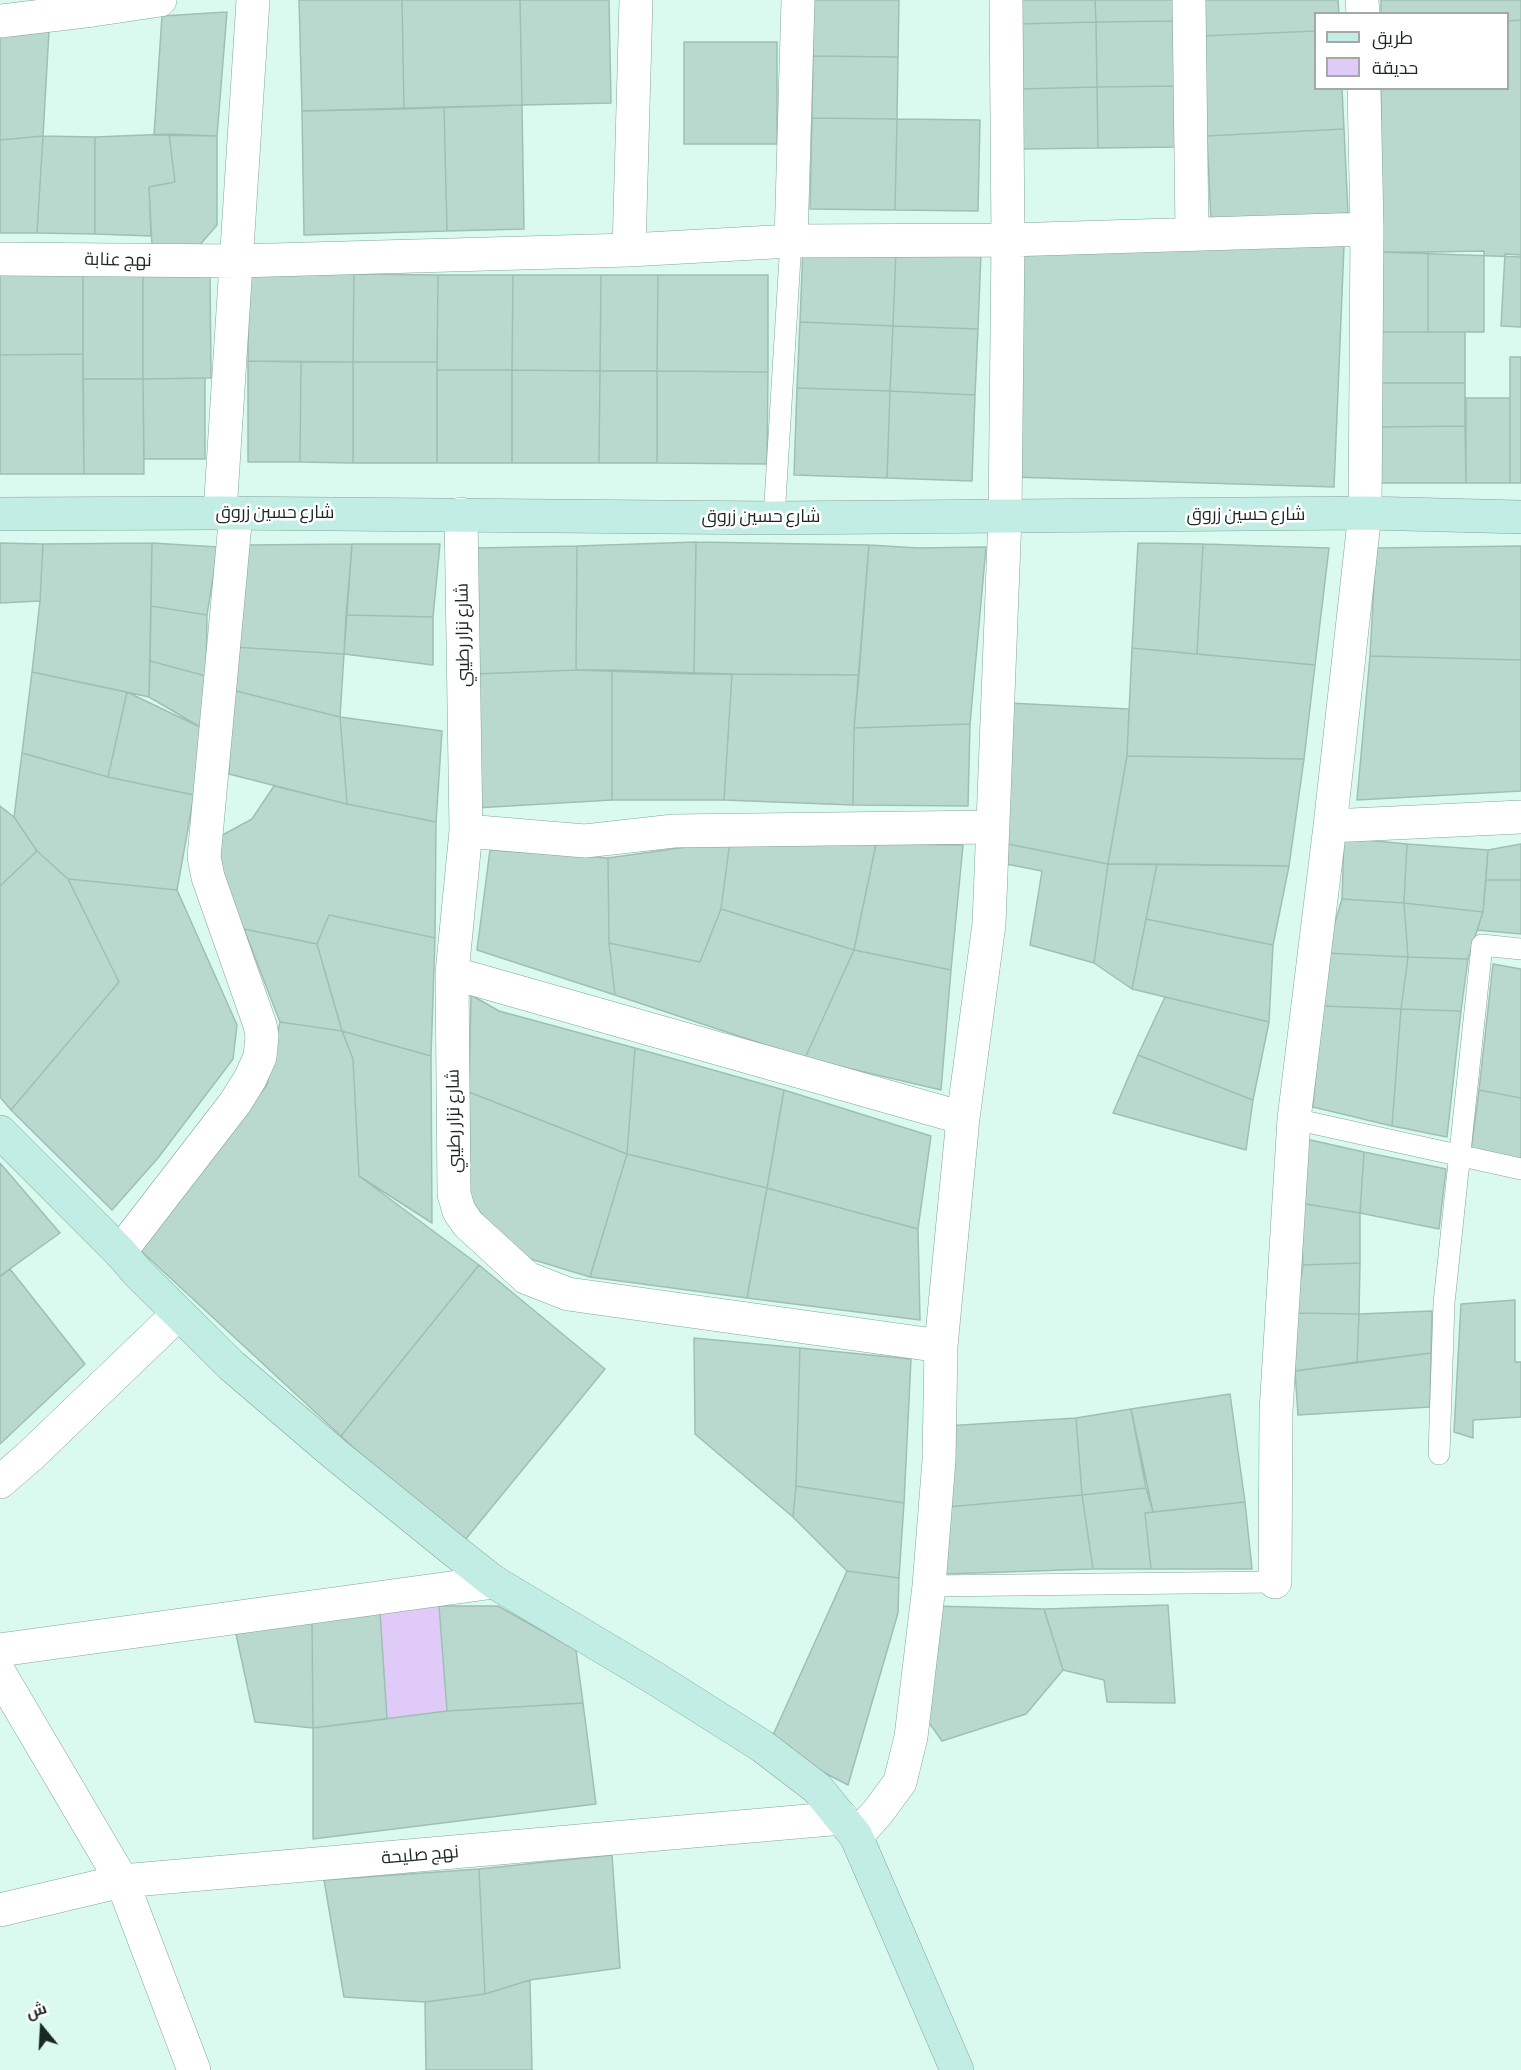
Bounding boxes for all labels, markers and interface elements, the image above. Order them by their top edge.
legend [1314,12,1509,90]
text: طريق [1372,30,1413,48]
text: حديقة [1372,60,1418,78]
street label: نهج عنابة [84,249,152,271]
street label: شارع حسين زروق [216,502,334,524]
street label: شارع حسين زروق [1187,504,1305,526]
street label: شارع حسين زروق [702,506,820,528]
street label: شارع نزار رطيبي [451,583,475,687]
street label: شارع نزار رطيبي [442,1069,466,1173]
street label: نهج صليحة [380,1841,460,1869]
north arrow [12,1998,72,2058]
text: ش [24,2000,49,2022]

